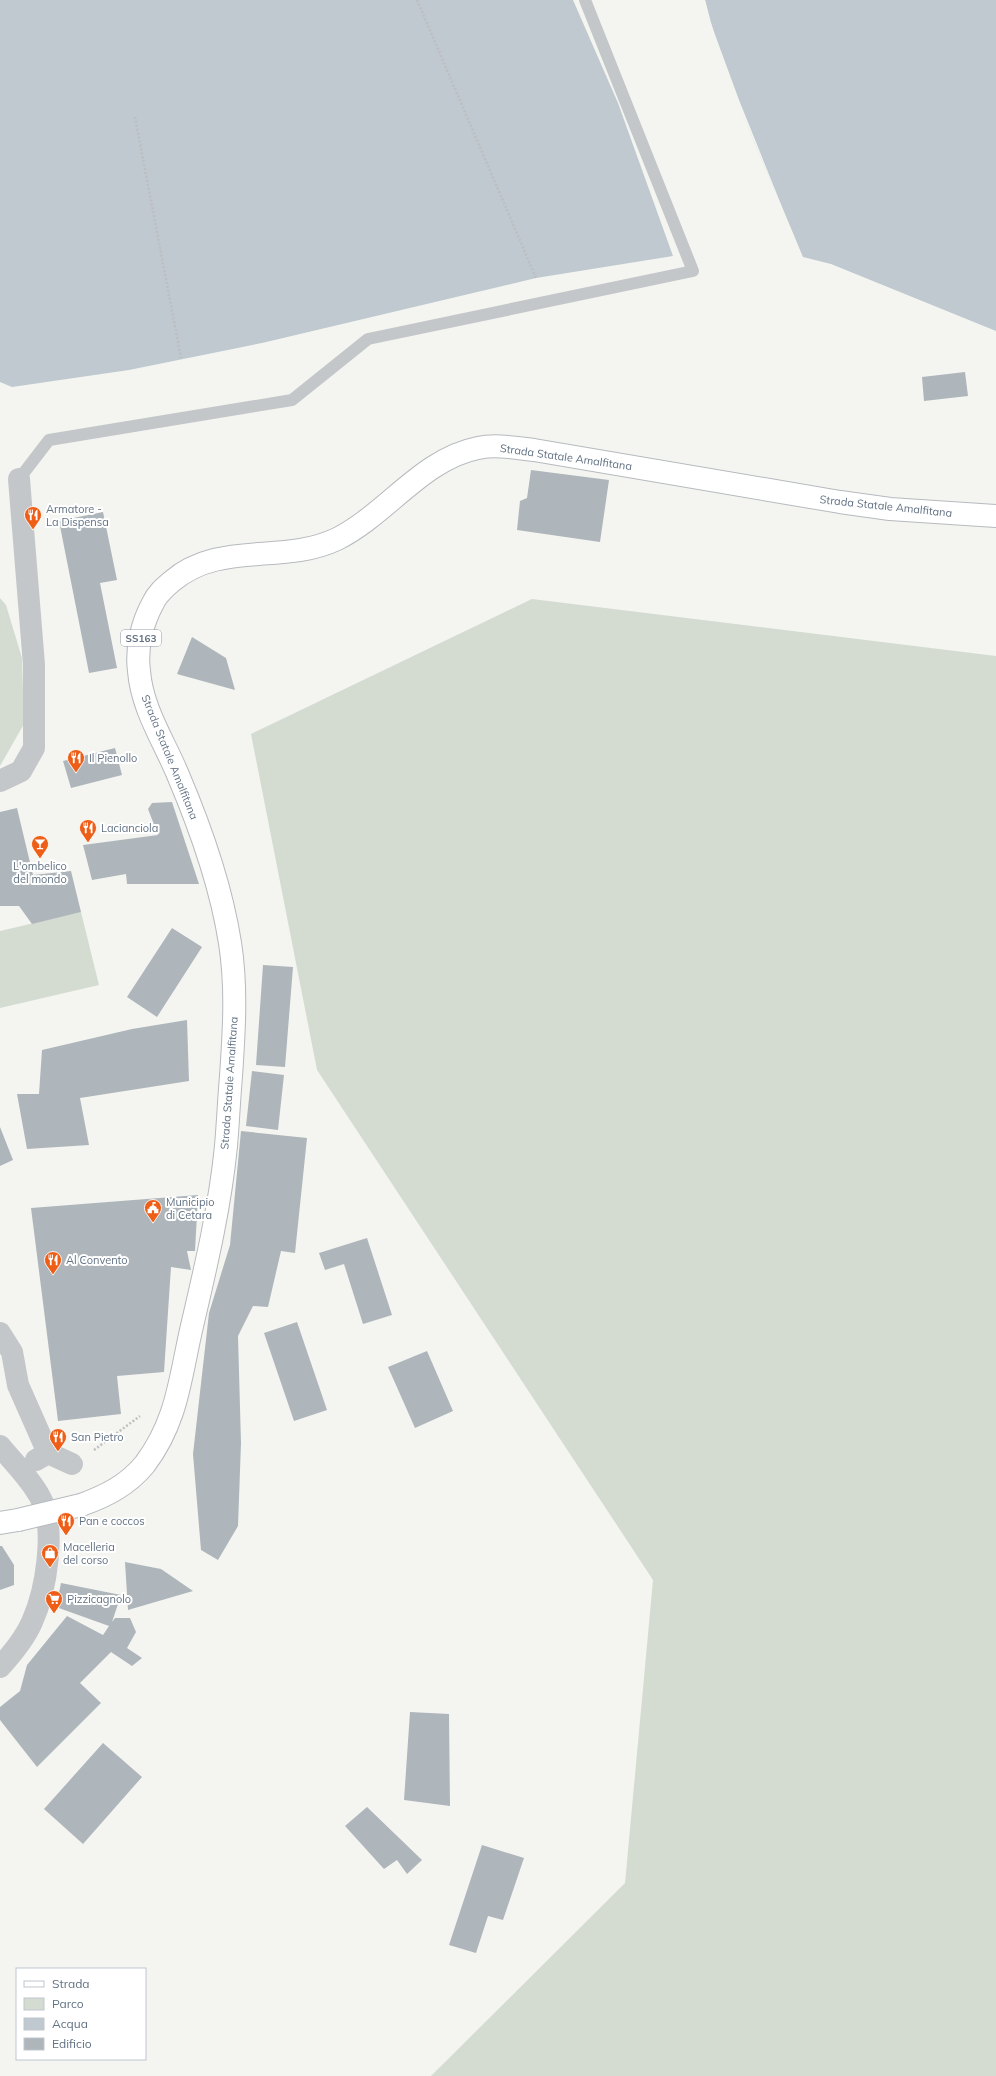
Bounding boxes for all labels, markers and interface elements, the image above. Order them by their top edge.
street label: Strada Statale Amalfitana [499,441,633,473]
street label: Strada Statale Amalfitana [819,492,953,520]
place label: Armatore - La Dispensa [46,502,109,529]
restaurant icon: Armatore - La Dispensa [23,505,43,530]
road number: SS163 [121,630,161,646]
street label: Strada Statale Amalfitana [139,693,201,821]
restaurant icon: Il Pienollo [66,748,86,773]
place label: Il Pienollo [89,751,137,765]
restaurant icon: Lacianciola [78,818,98,843]
place label: Lacianciola [101,821,158,835]
bar icon: L'ombelico del mondo [30,834,50,859]
place label: L'ombelico del mondo [13,859,67,886]
street label: Strada Statale Amalfitana [217,1016,241,1150]
place label: Municipio di Cetara [166,1195,214,1222]
public building icon: Municipio di Cetara [143,1198,163,1223]
restaurant icon: Al Convento [43,1250,63,1275]
place label: Al Convento [66,1253,128,1267]
restaurant icon: San Pietro [48,1427,68,1452]
place label: San Pietro [71,1430,124,1444]
restaurant icon: Pan e coccos [56,1511,76,1536]
place label: Pan e coccos [79,1514,145,1528]
place label: Macelleria del corso [63,1540,115,1567]
shop icon: Macelleria del corso [40,1543,60,1568]
supermarket icon: Pizzicagnolo [44,1589,64,1614]
place label: Pizzicagnolo [67,1592,131,1606]
legend [16,1968,146,2060]
text: Strada [52,1976,90,1991]
text: Parco [52,1996,84,2011]
text: Acqua [52,2016,88,2031]
text: Edificio [52,2036,92,2051]

